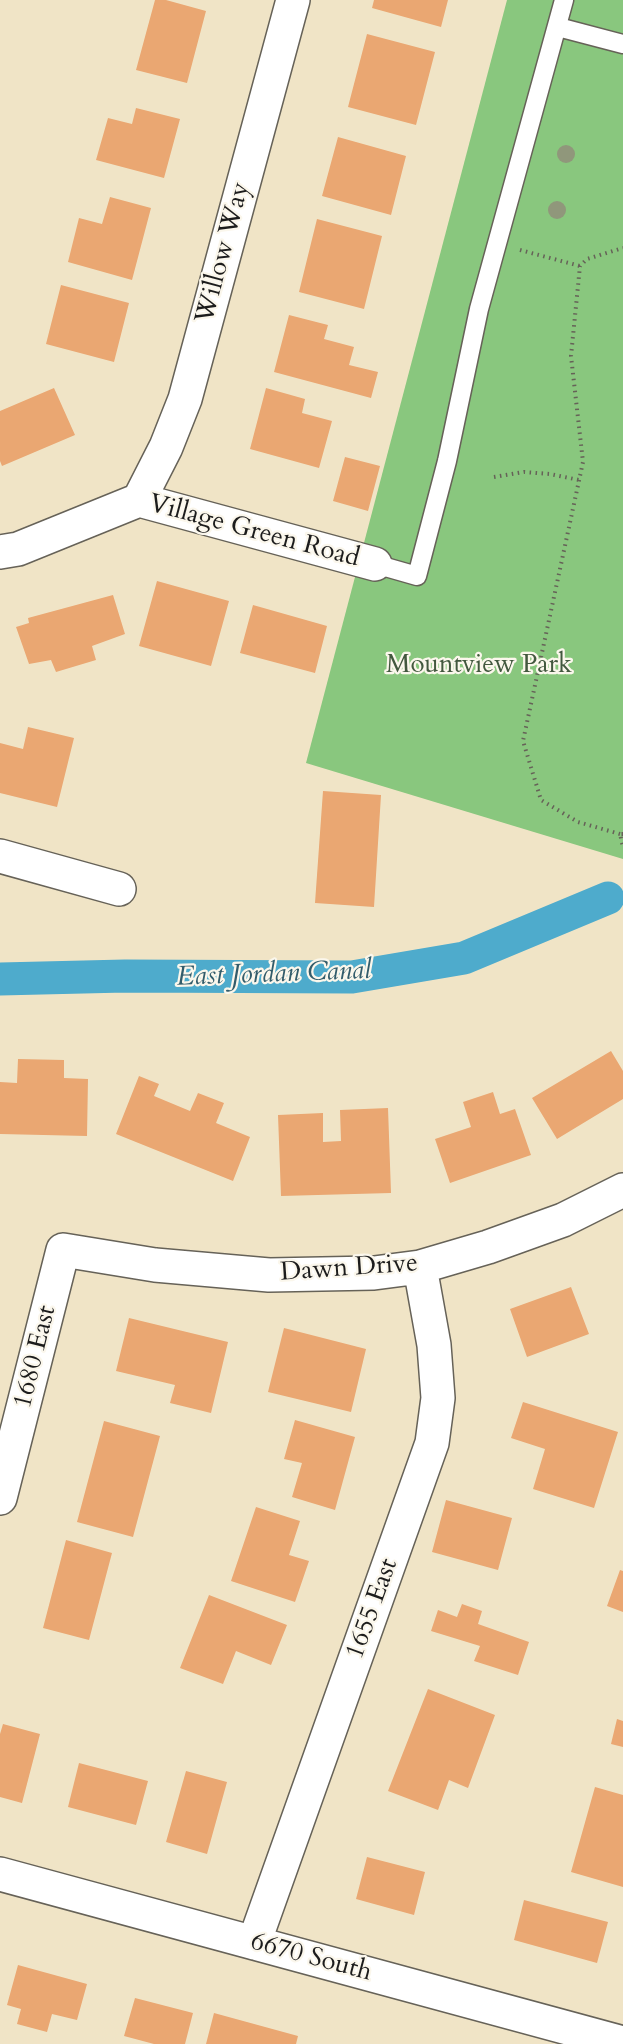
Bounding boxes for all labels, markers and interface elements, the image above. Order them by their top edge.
street label: Willow Way [190,179,258,327]
street label: Village Green Road [145,489,363,575]
park label: Mountview Park [386,650,572,682]
water label: East Jordan Canal [176,955,372,995]
street label: Dawn Drive [279,1249,419,1289]
street label: 1680 East [8,1303,64,1411]
street label: 1655 East [340,1555,406,1663]
street label: 6670 South [247,1927,375,1989]

